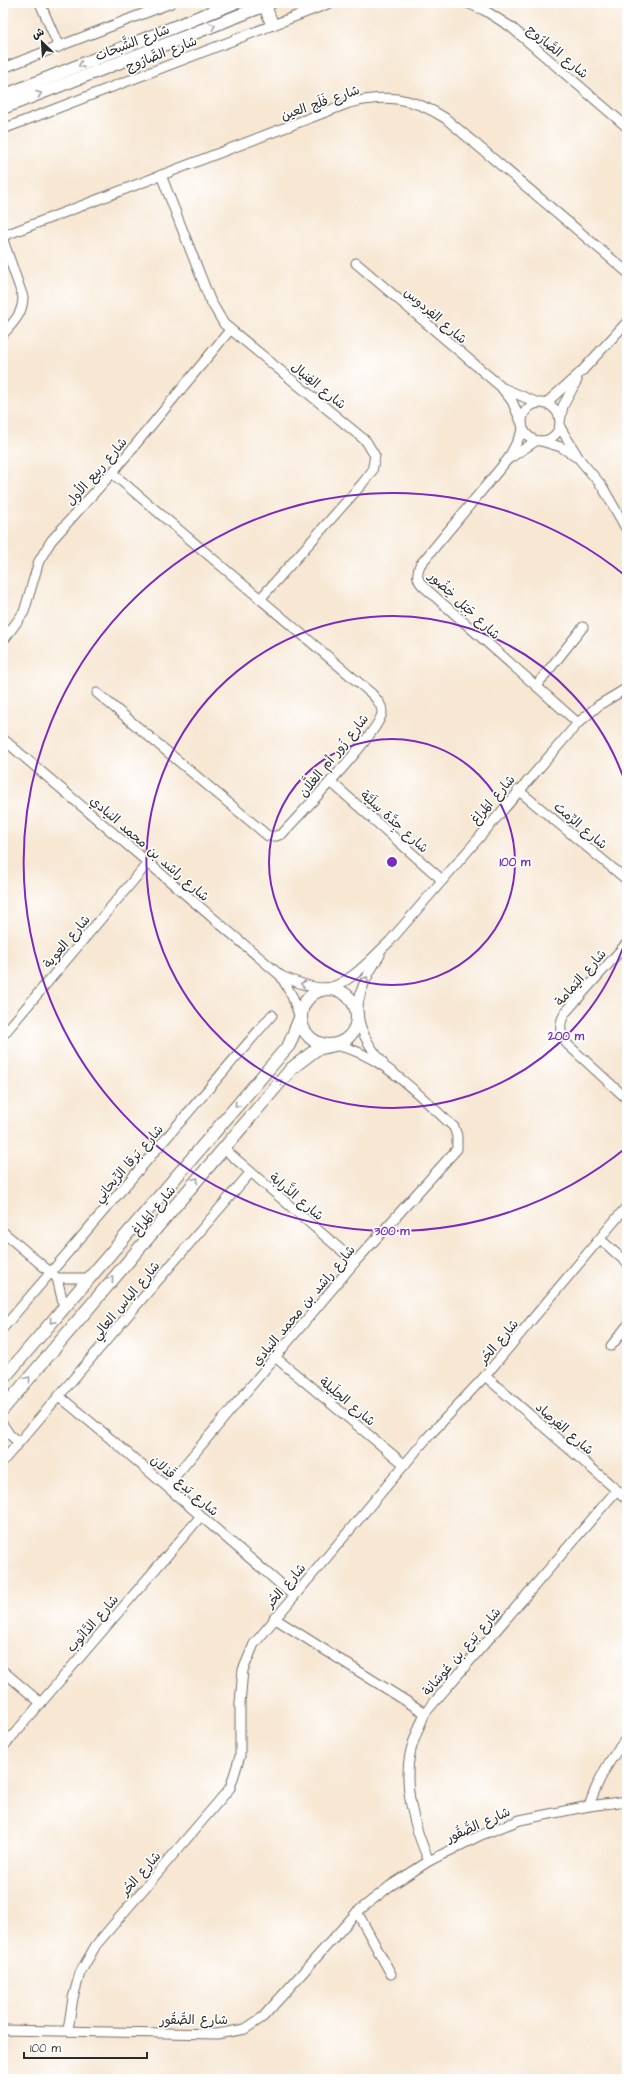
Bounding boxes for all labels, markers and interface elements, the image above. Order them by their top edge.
street label: شارع الشَّبحات [92,19,172,65]
street label: شارع الصَّارُوج [523,21,592,83]
north arrow [22,22,62,62]
one-way arrow [208,23,216,31]
text: ش [29,24,47,43]
street label: شارع الصَّارُوج [123,32,200,76]
one-way arrow [77,60,85,68]
street label: شارع فَلَج العين [278,81,362,125]
one-way arrow [36,90,43,98]
street label: شارع الفِردوس [400,283,471,348]
street label: شارع الفِنيال [287,358,350,414]
street label: شارع ربيع الأول [62,434,132,510]
street label: شارع جَبَل خِضُور [424,567,504,644]
street label: شارع زُور أم الغلَّان [292,708,374,802]
street label: شارع المَراغ [466,771,519,828]
street label: شارع جِدَّة سِلَيَّة [356,786,432,858]
street label: شارع راشد بن محمد النيادي [86,792,213,906]
street label: شارع الرِّمث [550,798,611,853]
text: 100 m [500,854,531,871]
centre of rings [385,855,399,869]
street label: شارع العوية [39,911,94,972]
street label: شارع اليَمامة [551,945,611,1010]
one-way arrow [361,976,368,983]
one-way arrow [300,980,306,988]
text: 200 m [547,1028,585,1045]
one-way arrow [276,1079,283,1086]
one-way arrow [234,1101,241,1108]
street label: شارع بَرقا الرِّيحانِي [90,1121,169,1208]
street label: شارع الذَّرابة [265,1168,328,1225]
one-way arrow [191,1178,198,1185]
street label: شارع المَراغ [128,1182,180,1239]
text: 300 m [373,1223,410,1240]
street label: شارع راشد بن محمد النيادي [248,1241,360,1370]
street label: شارع الياس العالِي [88,1258,166,1345]
one-way arrow [107,1277,114,1284]
street label: شارع الحُر [474,1315,523,1369]
one-way arrow [50,1317,57,1324]
street label: شارع الحِلَيلة [316,1373,379,1430]
one-way arrow [24,1376,31,1384]
street label: شارع الفِرصاد [531,1398,597,1459]
street label: شارع بَدع قَذلان [146,1451,222,1520]
street label: شارع الحُر [261,1560,310,1613]
street label: شارع الدَّانُوب [63,1591,123,1656]
street label: شارع بَدع بن عُوشانة [418,1604,505,1700]
street label: شارع الصُّقُور [443,1803,513,1847]
street label: شارع الحُر [116,1848,165,1901]
street label: شارع الصُّقُور [159,2011,228,2029]
scale bar [24,2034,147,2060]
text: 100 m [30,2040,61,2057]

